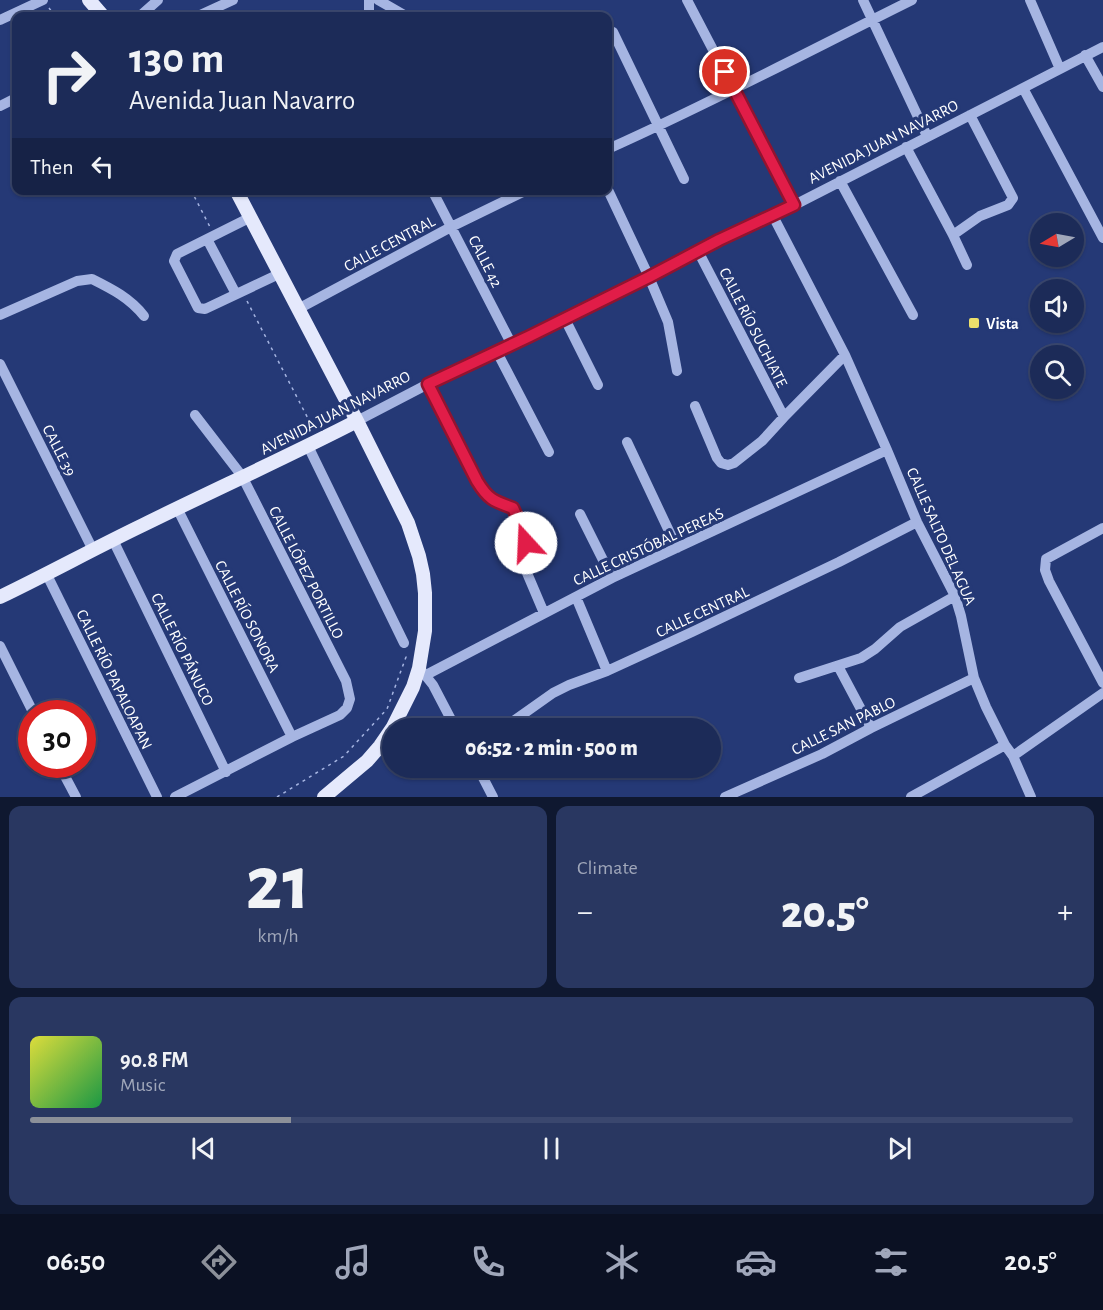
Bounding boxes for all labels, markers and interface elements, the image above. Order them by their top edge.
icon: right [30,36,108,114]
text: 130 m [129,38,224,80]
pin [699,46,750,97]
icon: arrive [708,55,741,88]
text: Avenida Juan Navarro [129,87,355,114]
street label: AVENIDA JUAN NAVARRO [806,97,961,187]
icon: left [86,150,119,183]
text: Then [30,156,74,178]
street label: CALLE CENTRAL [341,213,438,275]
north arrow [1030,213,1084,267]
map controls [1030,213,1084,399]
street label: CALLE 42 [465,233,505,290]
street label: CALLE RÍO SUCHIATE [716,264,792,390]
button: sound [1030,279,1084,333]
marker: Vista [967,316,981,330]
place label: Vista [986,316,1019,332]
button: search [1030,345,1084,399]
street label: AVENIDA JUAN NAVARRO [258,368,413,458]
street label: CALLE 39 [39,422,79,479]
street label: CALLE SALTO DEL AGUA [904,465,979,608]
street label: CALLE LÓPEZ PORTILLO [266,503,348,641]
street label: CALLE CRISTÓBAL PEREAS [570,503,726,589]
position arrow [494,511,558,575]
street label: CALLE RÍO SONORA [212,557,284,675]
street label: CALLE CENTRAL [653,583,752,640]
street label: CALLE RÍO PÁNUCO [148,590,218,708]
street label: CALLE RÍO PAPALOAPAN [73,606,157,752]
street label: CALLE SAN PABLO [789,694,898,758]
speed limit sign: 30 [18,700,96,778]
text: 06:52 · 2 min · 500 m [465,737,638,759]
text: 21 [246,846,310,924]
text: Climate [577,858,638,878]
text: 20.5° [781,891,869,936]
text: − [577,896,593,929]
text: + [1057,896,1073,929]
text: km/h [257,926,299,946]
text: 90.8 FM [120,1049,189,1071]
text: Music [120,1075,166,1095]
icon: previous [187,1132,220,1165]
icon: pause [535,1132,568,1165]
icon: next [883,1132,916,1165]
icon: directions [198,1241,240,1283]
icon: music [332,1241,374,1283]
icon: phone [467,1241,509,1283]
icon: climate [601,1241,643,1283]
icon: car [735,1241,777,1283]
icon: filters [870,1241,912,1283]
text: 06:50 [46,1248,105,1275]
text: 20.5° [1004,1248,1057,1275]

